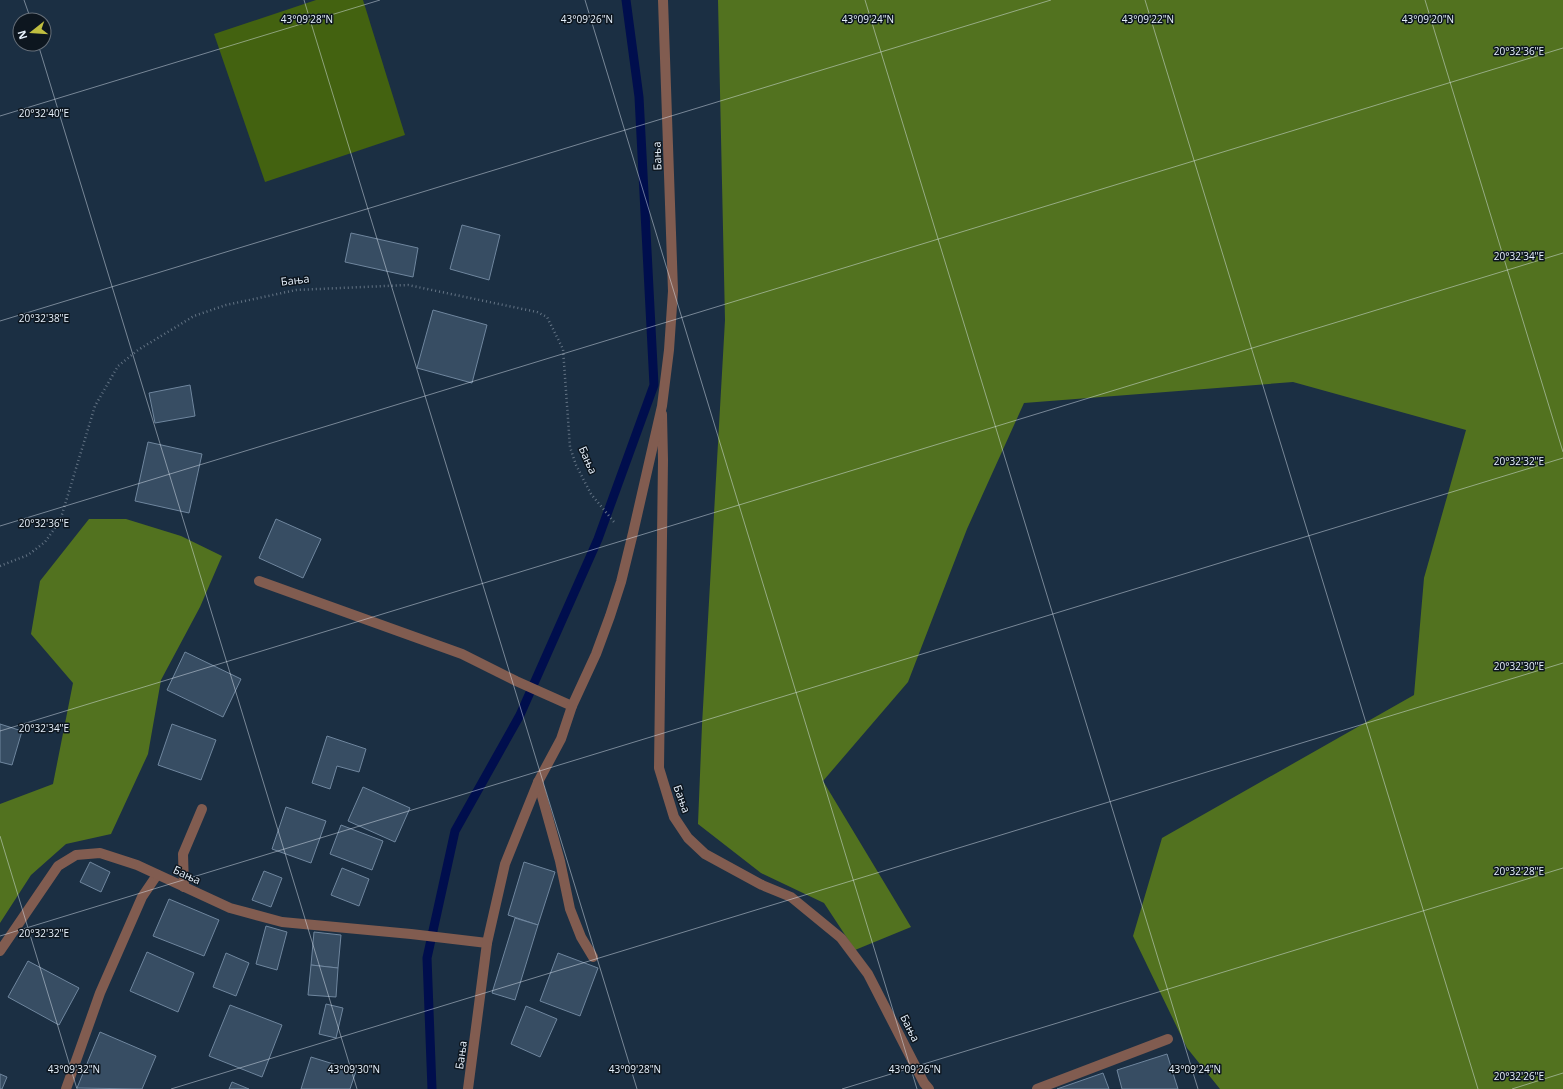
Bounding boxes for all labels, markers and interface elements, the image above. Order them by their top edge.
north arrow [12,12,52,52]
text: 43°09'28"N [281,12,333,26]
text: 43°09'26"N [561,12,613,26]
text: 43°09'24"N [842,12,894,26]
text: 43°09'22"N [1122,12,1174,26]
text: 43°09'20"N [1402,12,1454,26]
text: N [13,29,30,42]
text: 20°32'36"E [1494,44,1544,58]
text: 20°32'40"E [19,106,69,120]
street label: Бања [649,141,664,171]
text: 20°32'34"E [1494,249,1544,263]
street label: Бања [280,270,310,289]
text: 20°32'38"E [19,311,69,325]
street label: Бања [576,444,601,476]
text: 20°32'32"E [1494,454,1544,468]
text: 20°32'36"E [19,516,69,530]
text: 20°32'30"E [1494,659,1544,673]
text: 20°32'34"E [19,721,69,735]
street label: Бања [671,783,694,815]
street label: Бања [171,862,203,887]
text: 20°32'28"E [1494,864,1544,878]
text: 20°32'32"E [19,926,69,940]
street label: Бања [897,1012,924,1044]
street label: Бања [451,1040,470,1070]
text: 43°09'32"N [48,1062,100,1076]
text: 43°09'30"N [328,1062,380,1076]
text: 43°09'28"N [609,1062,661,1076]
text: 43°09'26"N [889,1062,941,1076]
text: 43°09'24"N [1169,1062,1221,1076]
text: 20°32'26"E [1494,1069,1544,1083]

